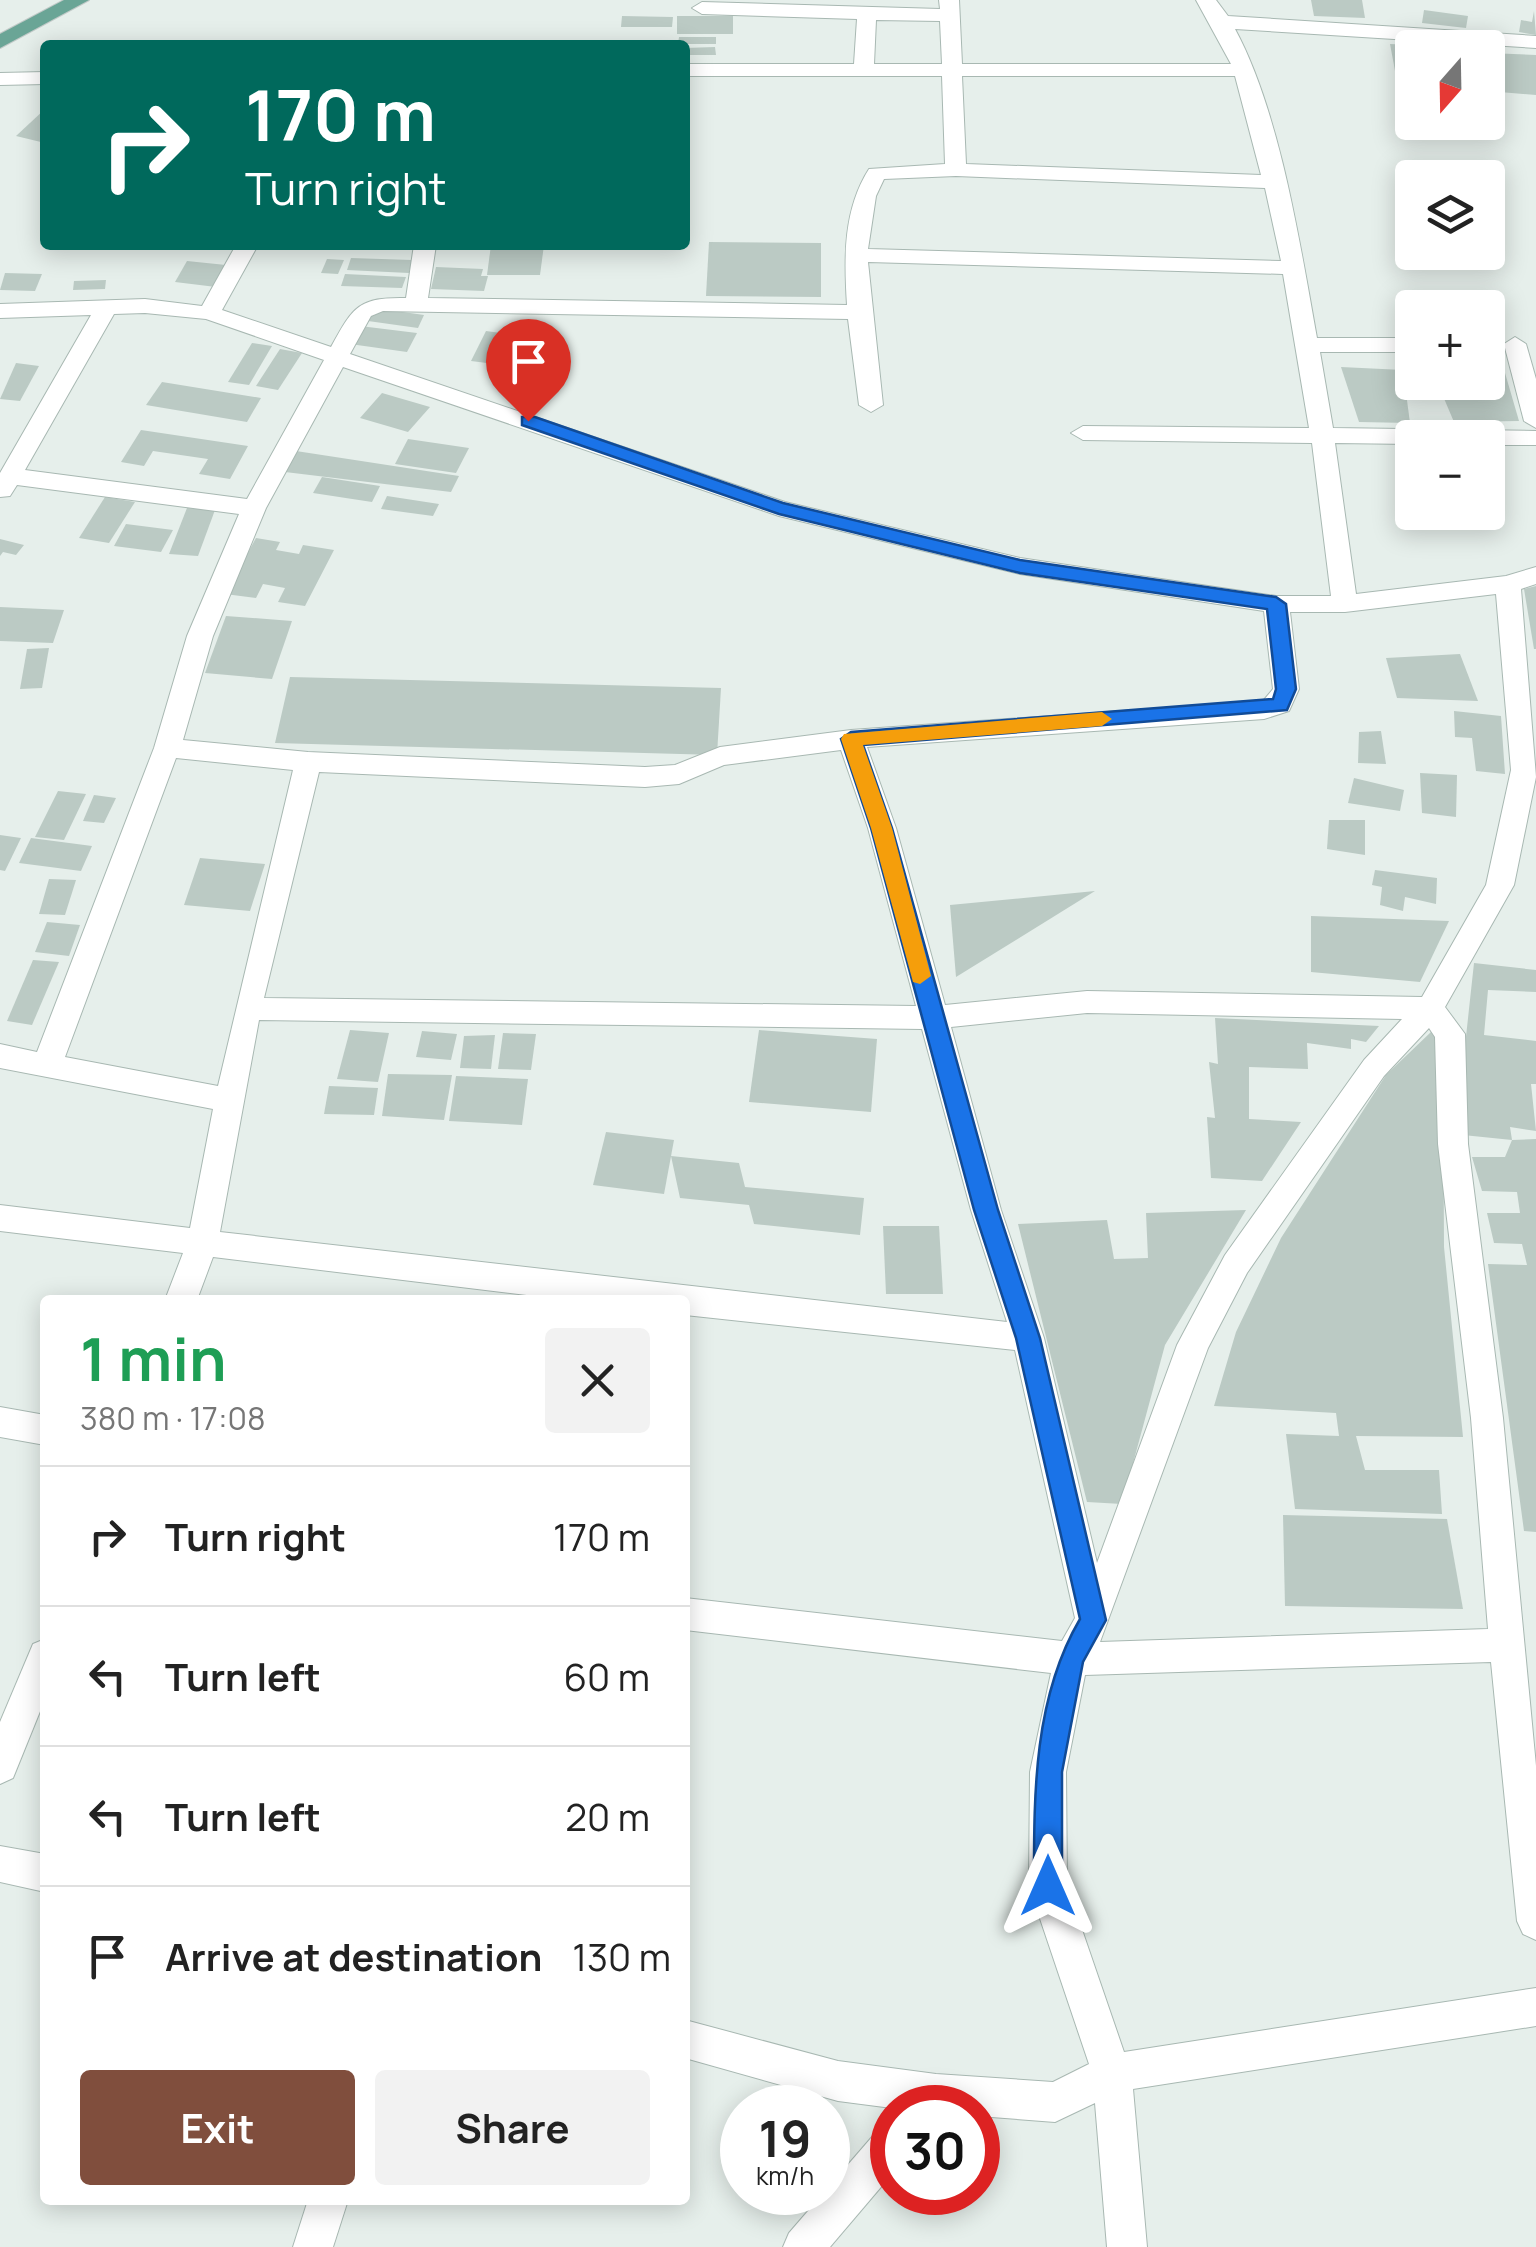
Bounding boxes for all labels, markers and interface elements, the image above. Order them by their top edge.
north arrow [1395,30,1505,140]
map controls [1395,30,1505,530]
text: 170 m [245,66,436,162]
icon: right [80,80,210,210]
text: Turn right [245,157,446,219]
button: layers [1395,160,1505,270]
button: + [1395,290,1505,400]
pin [486,319,571,422]
icon: arrive [501,334,556,389]
button: − [1395,420,1505,530]
text: 1 min [80,1317,227,1399]
button: close [545,1328,650,1433]
text: 380 m · 17:08 [80,1396,266,1440]
icon: right [80,1509,135,1564]
text: Turn right [165,1510,346,1562]
text: 170 m [553,1510,650,1562]
icon: left [80,1649,135,1704]
text: Turn left [165,1650,321,1702]
text: 60 m [563,1650,650,1702]
icon: left [80,1789,135,1844]
text: Turn left [165,1790,321,1842]
text: 20 m [565,1790,650,1842]
position arrow [996,1834,1100,1938]
icon: arrive [80,1929,135,1984]
text: Arrive at destination [165,1930,542,1982]
text: 130 m [572,1930,671,1982]
button: Exit [80,2070,355,2185]
button: Share [375,2070,650,2185]
speed limit sign: 30 [870,2085,1000,2215]
text: 19 [759,2104,811,2172]
text: km/h [756,2158,814,2193]

